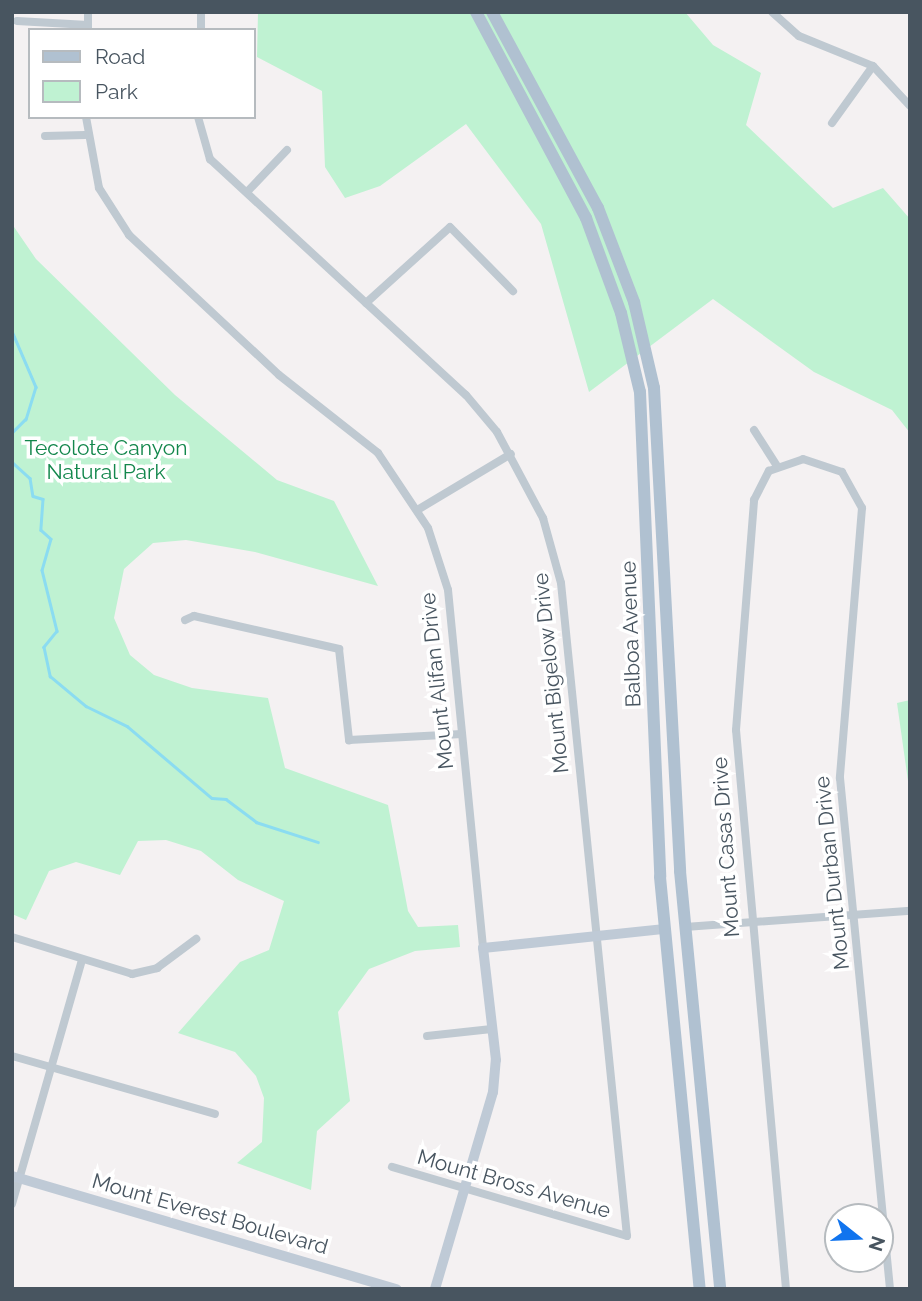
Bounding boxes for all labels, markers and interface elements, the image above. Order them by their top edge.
legend [28,28,256,119]
text: Road [95,44,145,69]
text: Park [95,79,138,104]
park label: Tecolote Canyon Natural Park [25,435,187,485]
street label: Balboa Avenue [616,560,646,708]
street label: Mount Bigelow Drive [528,571,574,775]
street label: Mount Alifan Drive [415,591,459,771]
street label: Mount Casas Drive [707,756,745,938]
street label: Mount Durban Drive [809,775,855,971]
street label: Mount Bross Avenue [414,1144,614,1224]
street label: Mount Everest Boulevard [89,1168,331,1260]
north arrow [824,1203,894,1273]
text: N [864,1234,890,1254]

